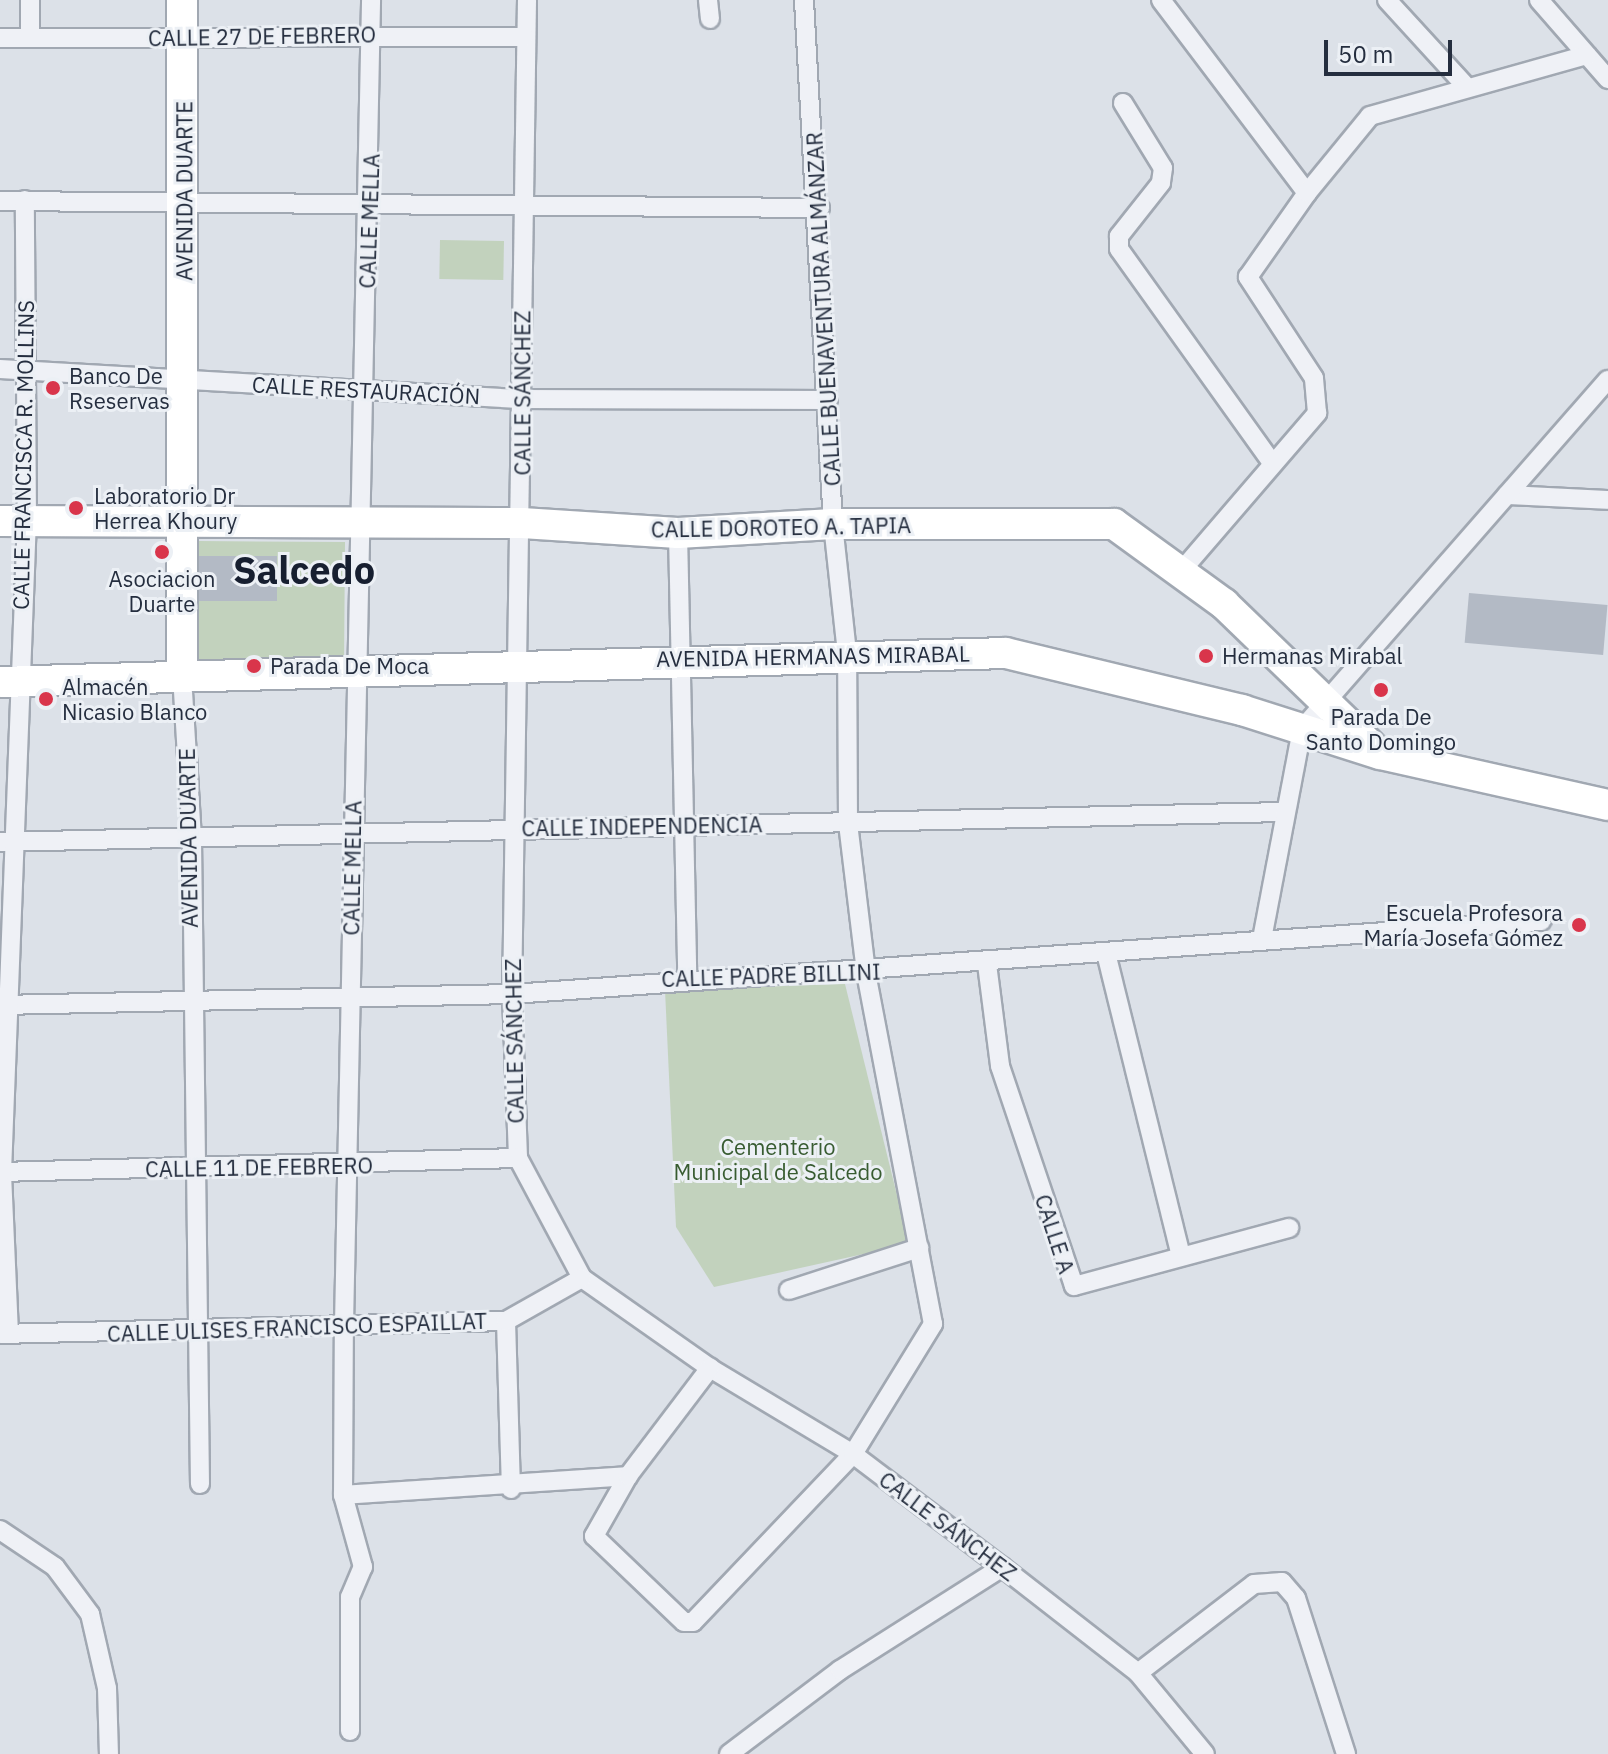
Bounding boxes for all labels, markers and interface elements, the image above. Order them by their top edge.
street label: CALLE 27 DE FEBRERO [148,21,376,51]
scale bar [1328,24,1456,74]
text: 50 m [1338,38,1393,70]
street label: AVENIDA DUARTE [171,101,197,281]
street label: CALLE BUENAVENTURA ALMÁNZAR [801,131,845,487]
street label: CALLE MELLA [353,153,385,289]
street label: CALLE FRANCISCA R. MOLLINS [7,300,39,610]
street label: CALLE SÁNCHEZ [509,310,535,476]
place label: Banco De Rseservas [69,362,170,414]
street label: CALLE RESTAURACIÓN [251,371,481,409]
marker: Banco De Rseservas [44,379,62,397]
place label: Laboratorio Dr Herrea Khoury [94,482,237,534]
marker: Laboratorio Dr Herrea Khoury [65,497,87,519]
street label: CALLE DOROTEO A. TAPIA [651,512,911,542]
marker: Asociacion Duarte [153,543,171,561]
district label: Salcedo [233,547,375,593]
place label: Asociacion Duarte [109,565,215,616]
street label: AVENIDA HERMANAS MIRABAL [656,640,970,672]
place label: Hermanas Mirabal [1222,643,1402,669]
marker: Hermanas Mirabal [1197,647,1215,665]
place label: Parada De Moca [270,653,429,679]
marker: Parada De Moca [245,657,263,675]
place label: Almacén Nicasio Blanco [62,673,207,724]
marker: Parada De Santo Domingo [1372,681,1390,699]
marker: Almacén Nicasio Blanco [37,690,55,708]
place label: Parada De Santo Domingo [1306,703,1456,754]
street label: AVENIDA DUARTE [173,748,203,928]
street label: CALLE MELLA [338,800,366,936]
street label: CALLE INDEPENDENCIA [521,811,763,841]
place label: Escuela Profesora María Josefa Gómez [1363,899,1563,950]
marker: Escuela Profesora María Josefa Gómez [1570,916,1588,934]
street label: CALLE SÁNCHEZ [499,958,529,1124]
street label: CALLE PADRE BILLINI [661,958,881,992]
park label: Cementerio Municipal de Salcedo [673,1133,883,1184]
street label: CALLE 11 DE FEBRERO [145,1152,373,1182]
street label: CALLE A [1030,1191,1080,1277]
street label: CALLE ULISES FRANCISCO ESPAILLAT [107,1307,487,1347]
street label: CALLE SÁNCHEZ [874,1466,1022,1586]

